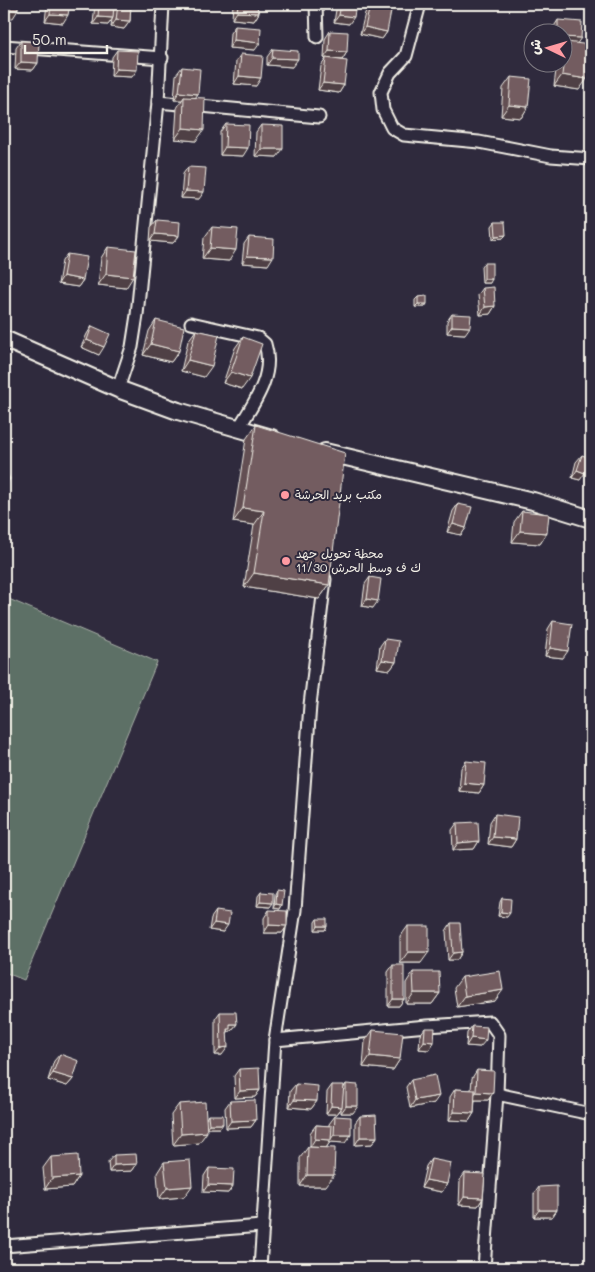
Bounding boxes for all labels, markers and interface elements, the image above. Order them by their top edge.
scale bar [25,22,108,54]
north arrow [522,22,572,72]
text: 50 m [32,29,67,49]
text: ش [524,38,545,55]
place label: مكتب بريد الحرشة [295,486,382,503]
marker: مكتب بريد الحرشة [279,489,291,501]
place label: محطة تحويل جهد 11/30 ك ف وسط الحرش [296,545,421,576]
marker: محطة تحويل جهد 11/30 ك ف وسط الحرش [280,555,292,567]

